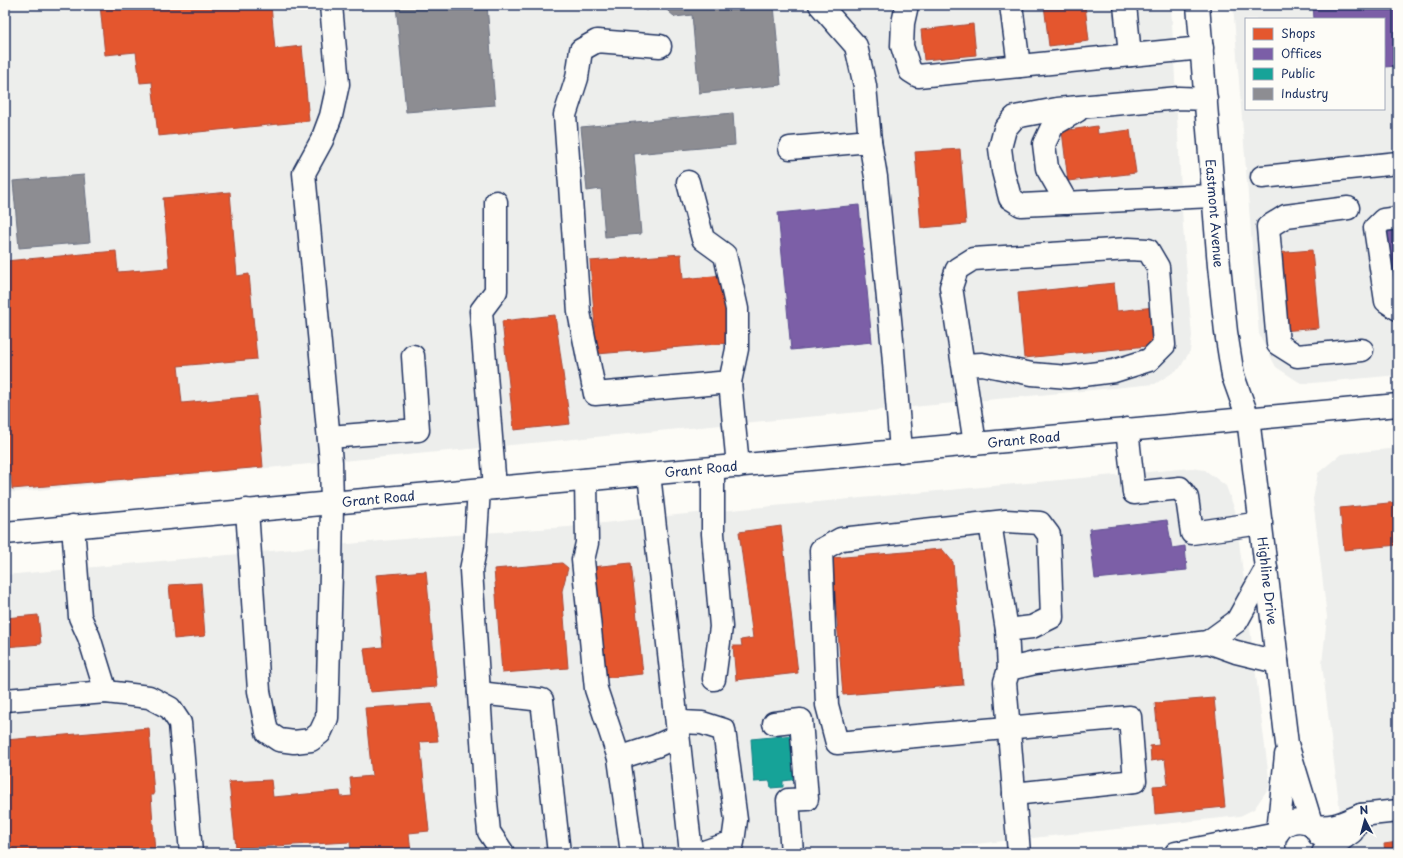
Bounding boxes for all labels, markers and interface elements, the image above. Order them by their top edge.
legend [1245,18,1385,110]
text: Shops [1281,24,1316,42]
text: Offices [1281,44,1322,62]
text: Public [1281,64,1315,82]
text: Industry [1281,84,1329,102]
street label: Eastmont Avenue [1201,158,1229,268]
street label: Grant Road [986,426,1061,452]
street label: Grant Road [664,456,738,481]
street label: Grant Road [341,485,416,511]
street label: Highline Drive [1253,536,1283,626]
north arrow [1345,800,1385,840]
text: N [1359,801,1369,818]

